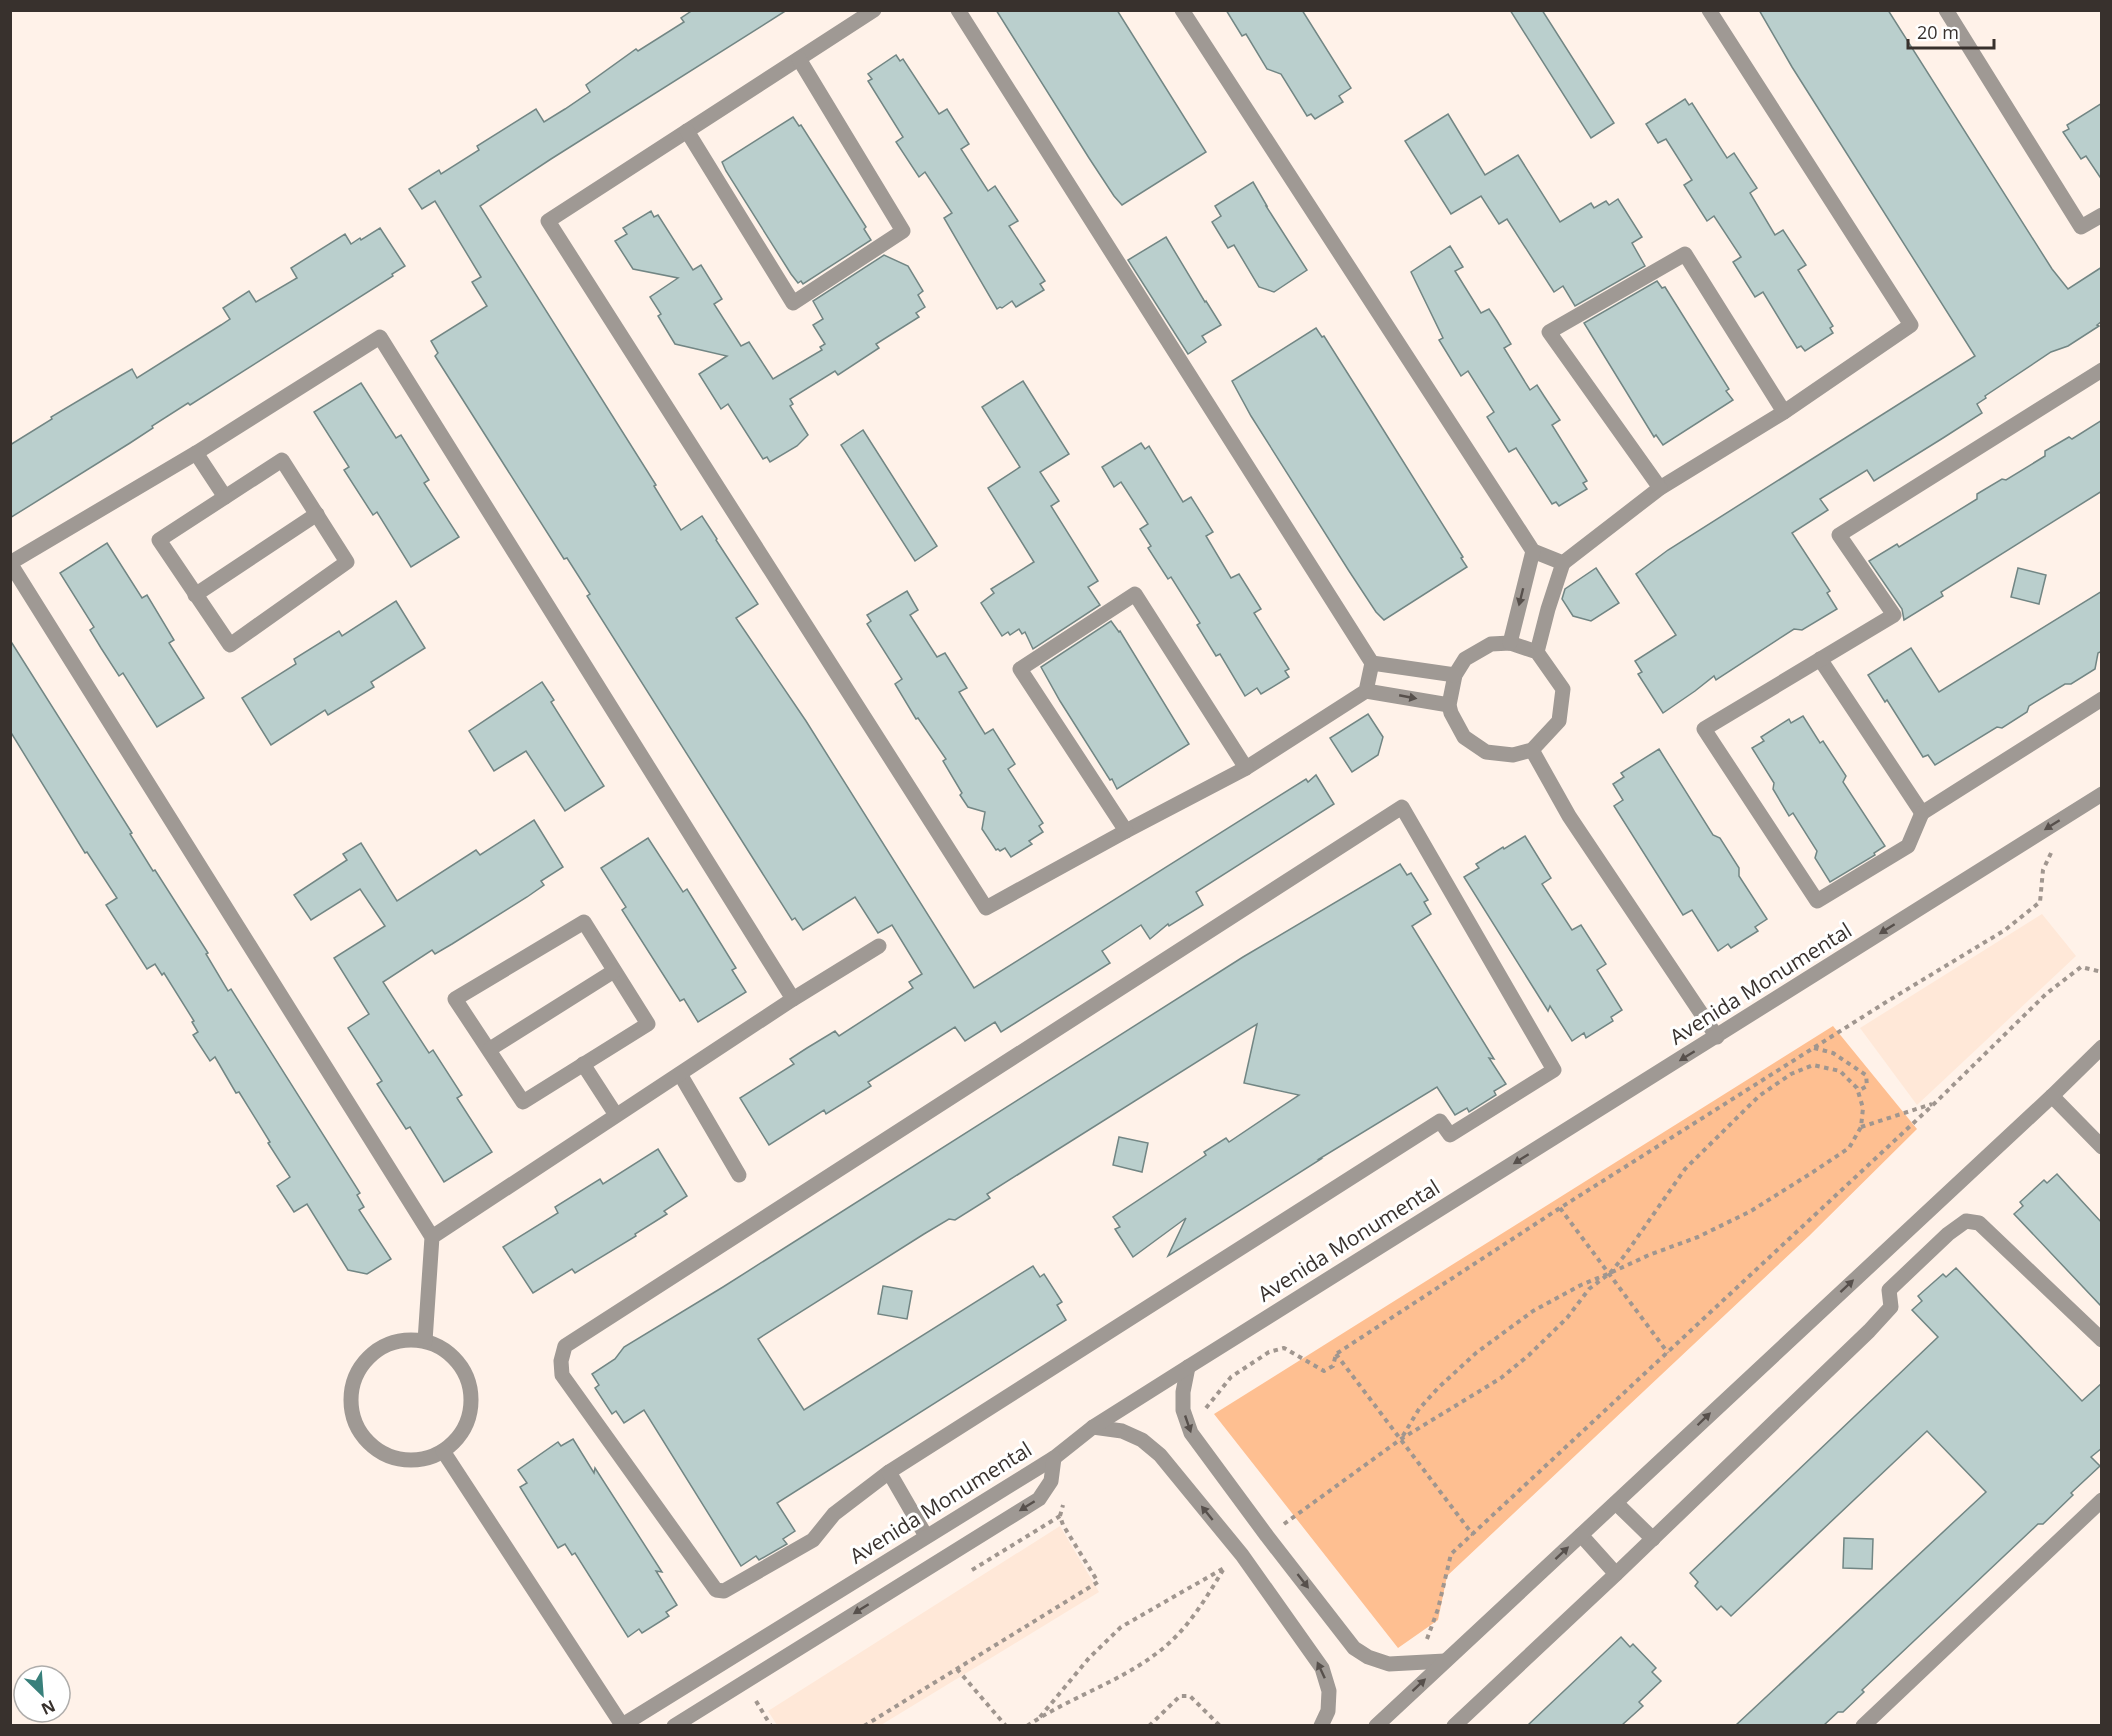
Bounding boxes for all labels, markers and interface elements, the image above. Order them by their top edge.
scale bar [1908,12,1994,50]
text: 20 m [1917,20,1959,44]
one-way arrow [1515,588,1525,606]
one-way arrow [1399,693,1418,702]
one-way arrow [2044,820,2060,831]
street label: Avenida Monumental [1664,916,1857,1051]
one-way arrow [1879,924,1895,935]
one-way arrow [1679,1050,1695,1061]
one-way arrow [1513,1153,1529,1164]
street label: Avenida Monumental [1252,1173,1445,1308]
one-way arrow [1839,1279,1854,1293]
one-way arrow [1697,1413,1711,1427]
one-way arrow [1184,1415,1194,1433]
street label: Avenida Monumental [844,1435,1037,1570]
one-way arrow [1019,1501,1035,1512]
one-way arrow [1201,1505,1213,1520]
one-way arrow [1554,1547,1569,1560]
one-way arrow [1296,1574,1308,1589]
one-way arrow [853,1603,869,1614]
one-way arrow [1316,1662,1325,1679]
north arrow [12,1664,72,1724]
one-way arrow [1412,1679,1426,1693]
text: N [38,1695,59,1720]

